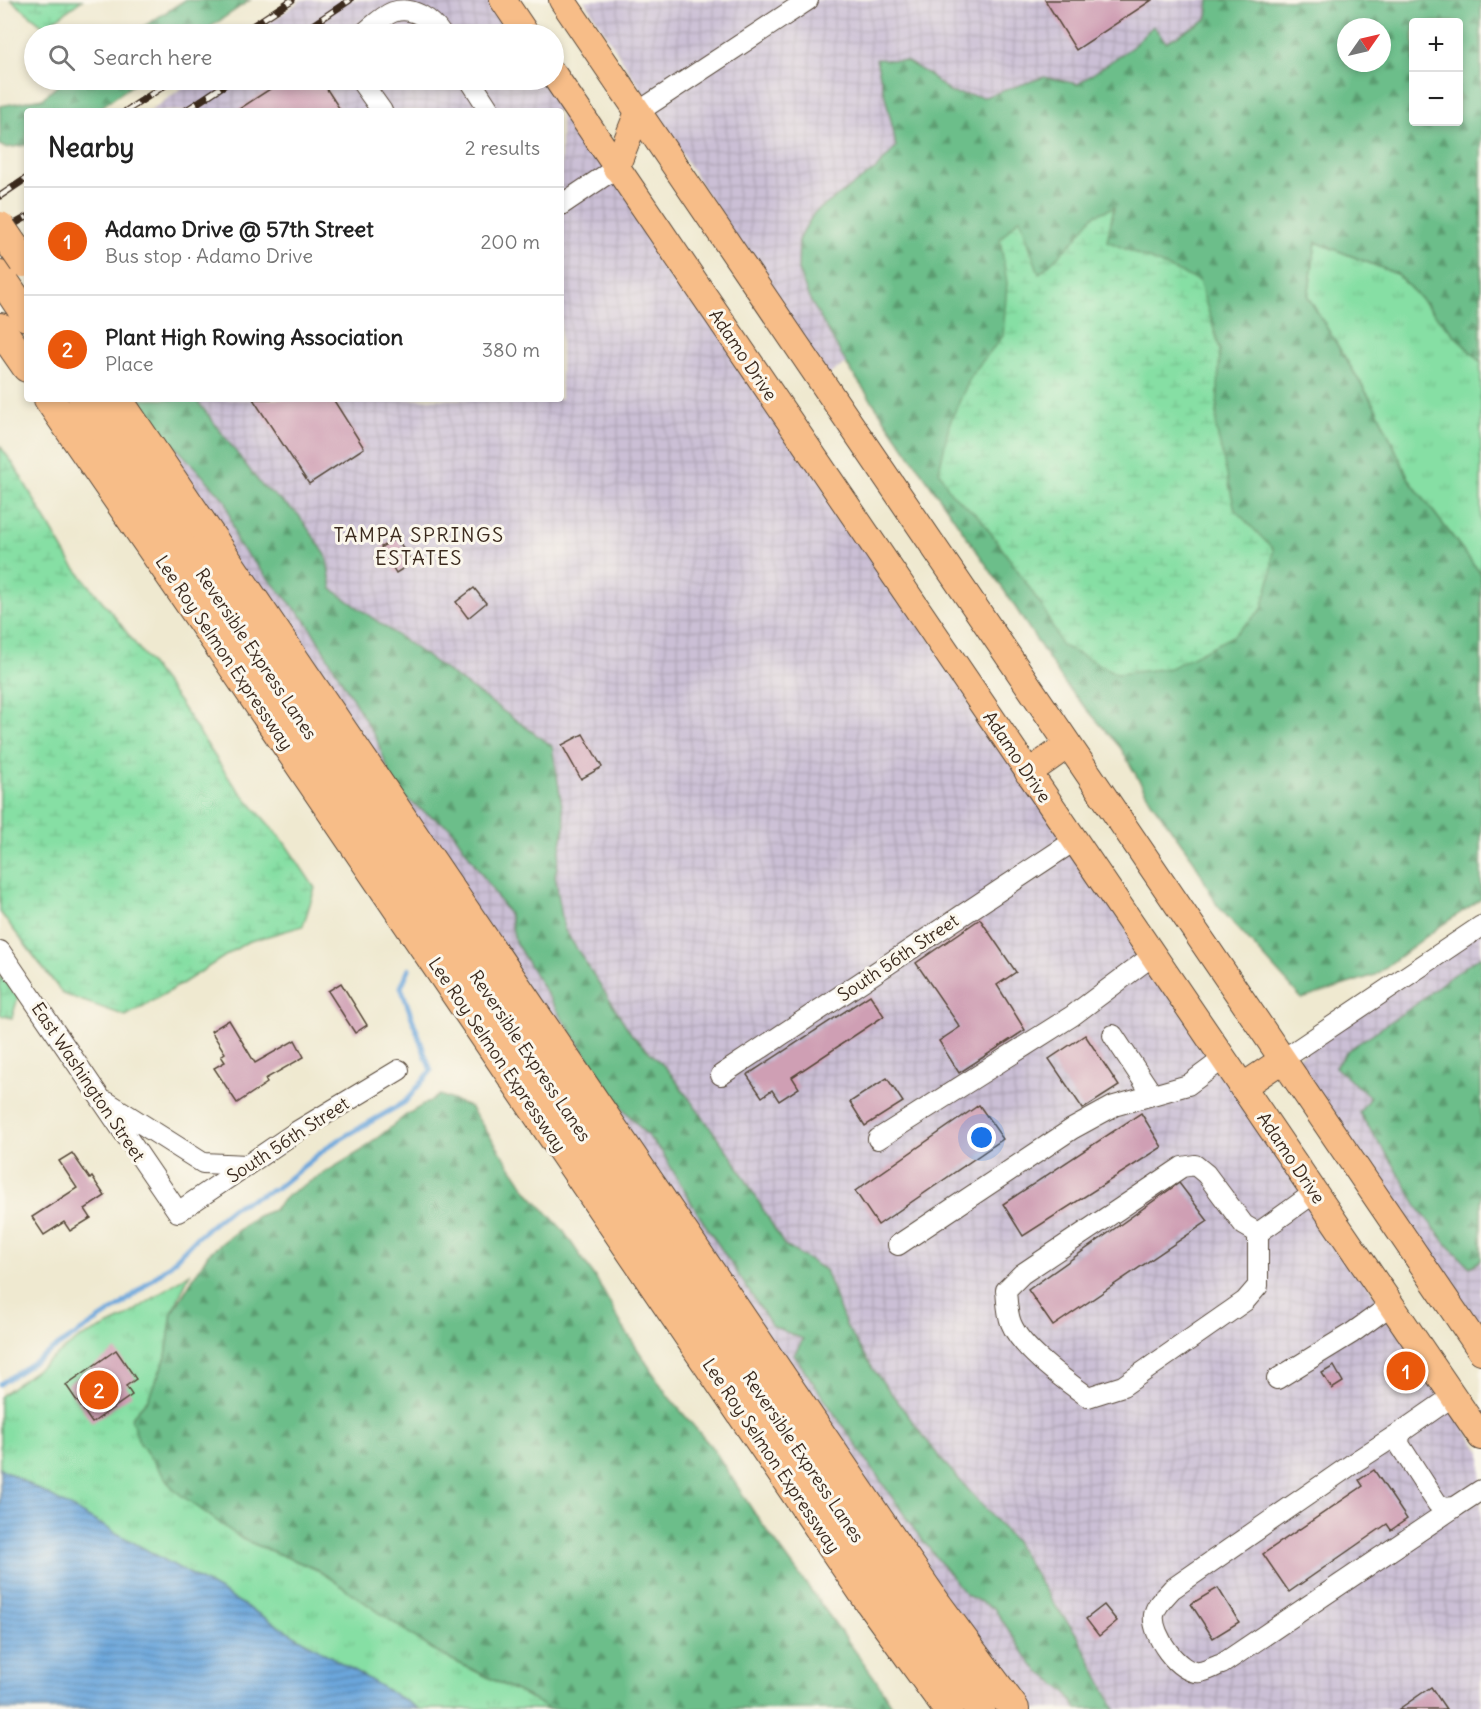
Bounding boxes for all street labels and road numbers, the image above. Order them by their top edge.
street label: Adamo Drive [704,305,782,405]
street label: Lee Roy Selmon Expressway [151,551,298,755]
street label: Reversible Express Lanes [190,564,322,744]
street label: Adamo Drive [978,707,1056,807]
street label: South 56th Street [833,909,963,1007]
street label: Lee Roy Selmon Expressway [424,953,571,1157]
street label: Reversible Express Lanes [464,966,596,1146]
street label: East Washington Street [27,998,150,1166]
street label: South 56th Street [222,1092,353,1188]
street label: Adamo Drive [1252,1108,1330,1208]
street label: Lee Roy Selmon Expressway [698,1354,845,1558]
street label: Reversible Express Lanes [737,1367,869,1547]

